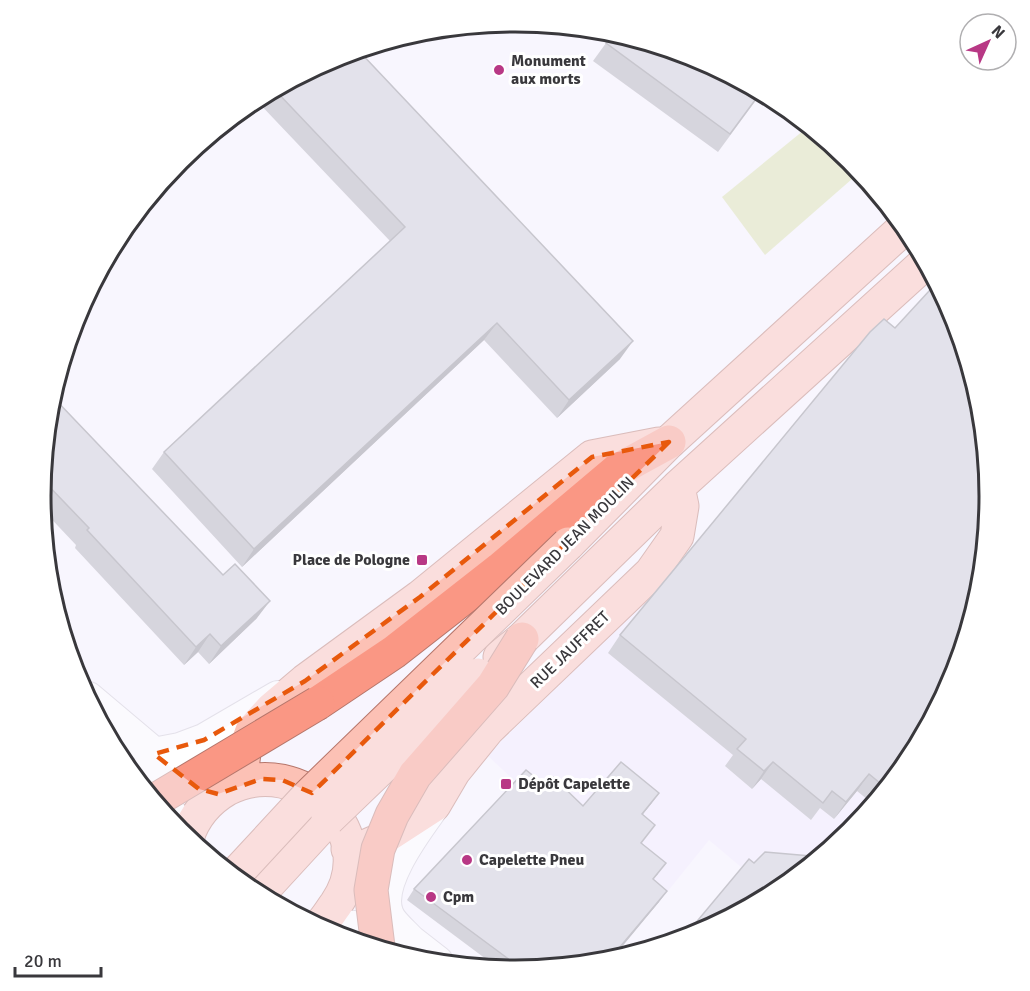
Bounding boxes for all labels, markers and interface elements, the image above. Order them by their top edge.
north arrow [958,12,1018,72]
text: N [987,21,1009,43]
place label: Monument aux morts [511,51,586,89]
marker: Monument aux morts [492,63,506,77]
street label: BOULEVARD JEAN MOULIN [491,472,639,620]
place label: Place de Pologne [292,550,410,570]
marker: Place de Pologne [415,553,429,567]
street label: RUE JAUFFRET [526,607,614,693]
place label: Dépôt Capelette [518,774,630,794]
marker: Dépôt Capelette [499,777,513,791]
place label: Capelette Pneu [479,850,585,870]
marker: Capelette Pneu [460,853,474,867]
place label: Cpm [443,887,474,907]
marker: Cpm [424,890,438,904]
scale bar [15,940,100,978]
text: 20 m [24,950,62,972]

